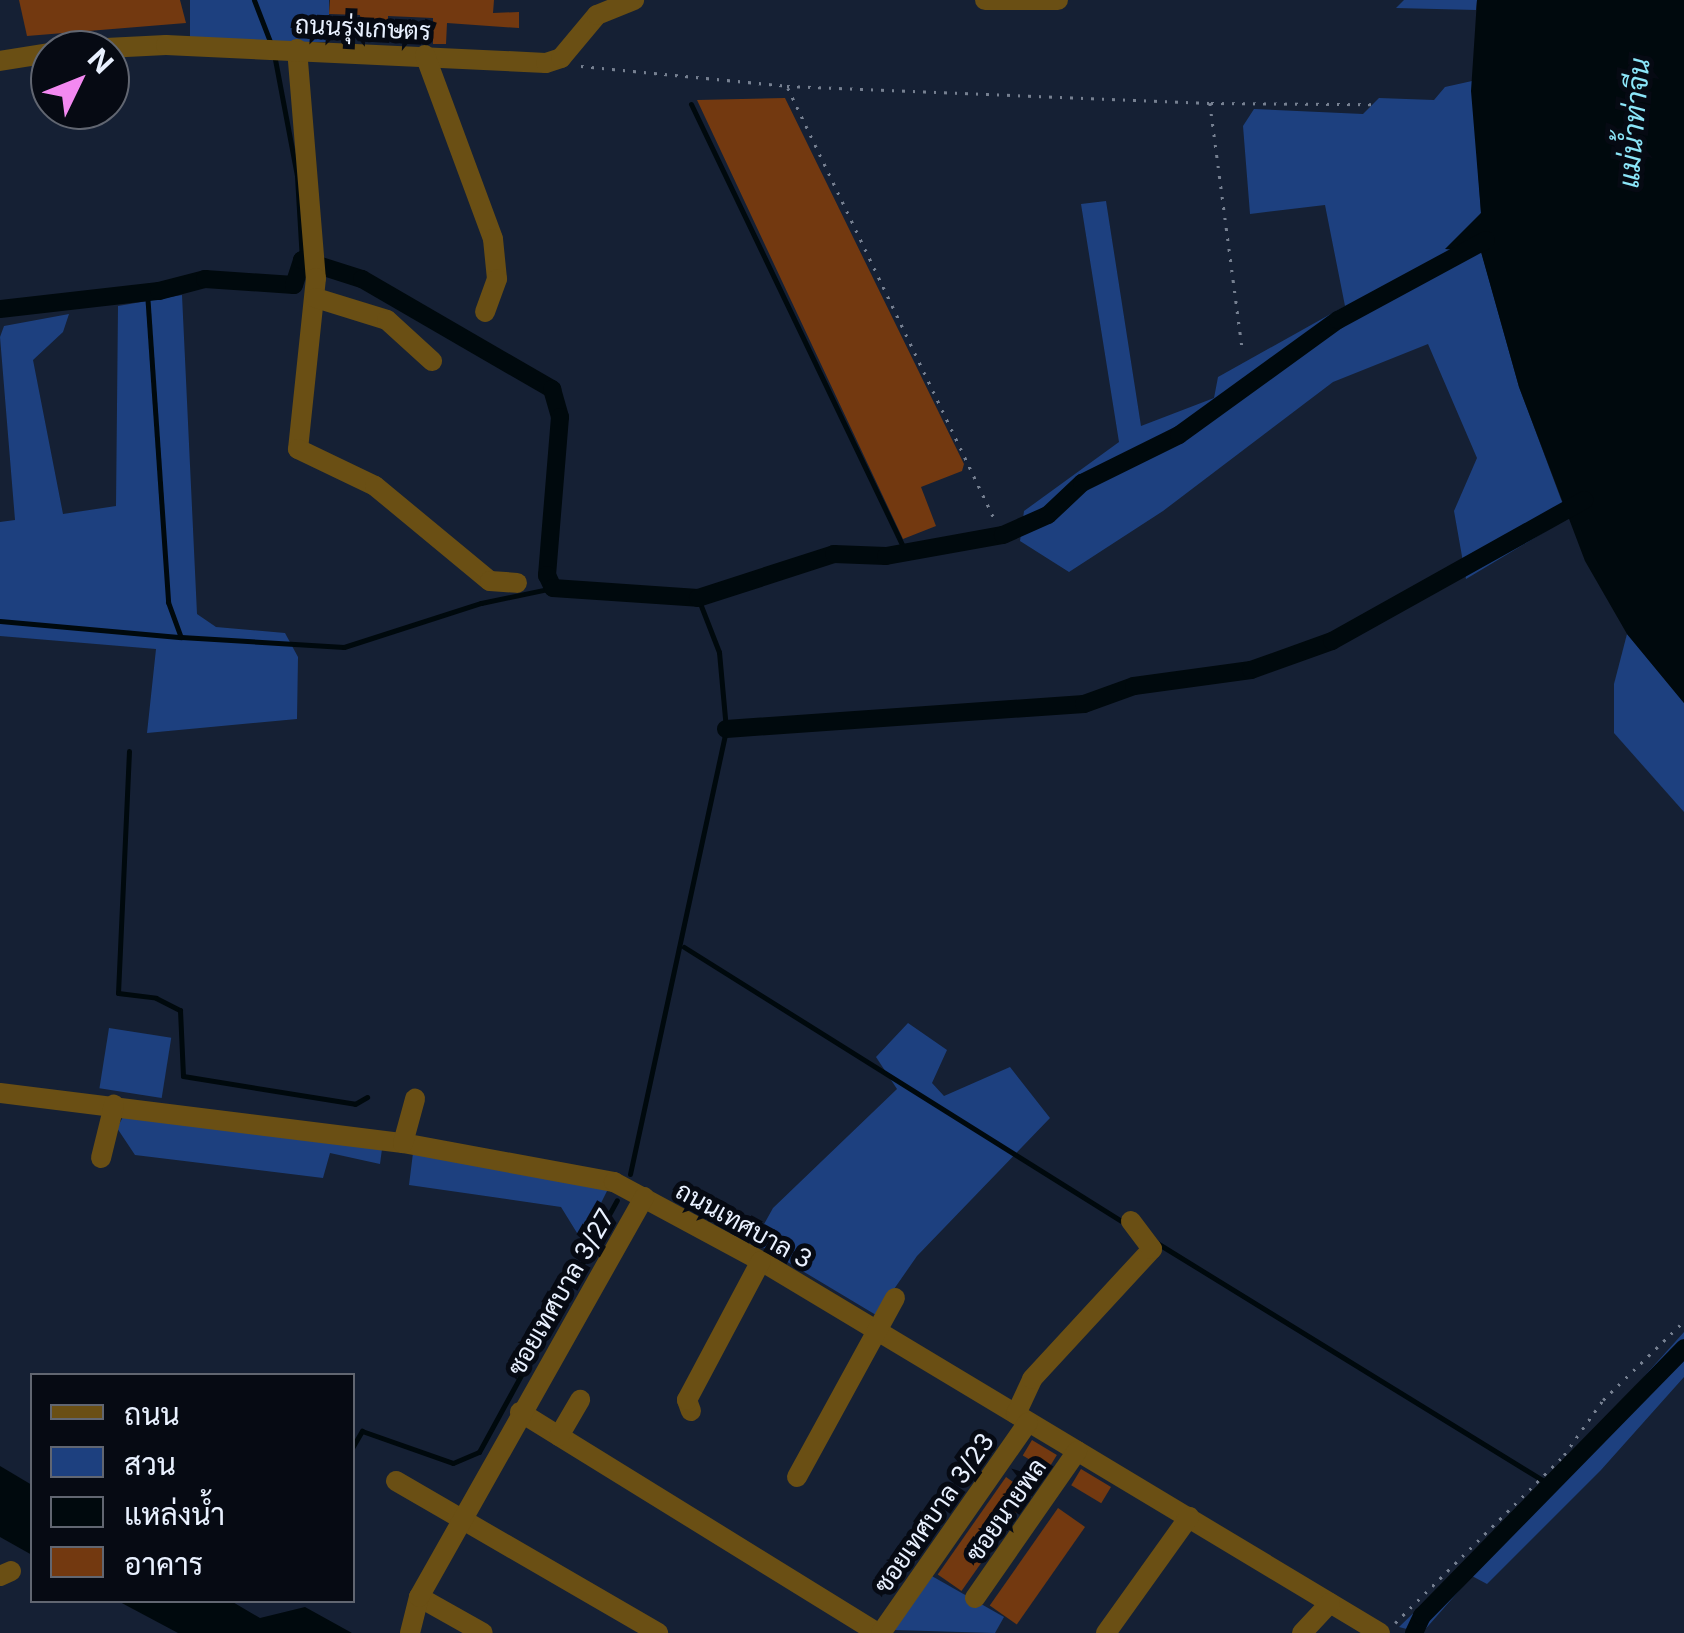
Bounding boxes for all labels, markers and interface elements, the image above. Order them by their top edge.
street label: ถนนรุ่งเกษตร [294,9,432,47]
north arrow [30,30,130,130]
text: N [81,42,120,80]
water label: แม่น้ำท่าจีน [1612,57,1656,189]
street label: ถนนเทศบาล 3 [671,1175,817,1275]
street label: ซอยเทศบาล 3/27 [501,1203,621,1381]
legend [30,1373,355,1603]
text: ถนน [124,1396,180,1432]
street label: ซอยเทศบาล 3/23 [868,1427,1000,1599]
text: สวน [124,1446,176,1482]
street label: ซอยนายพล [960,1453,1052,1567]
text: แหล่งน้ำ [124,1496,225,1532]
text: อาคาร [124,1546,203,1582]

